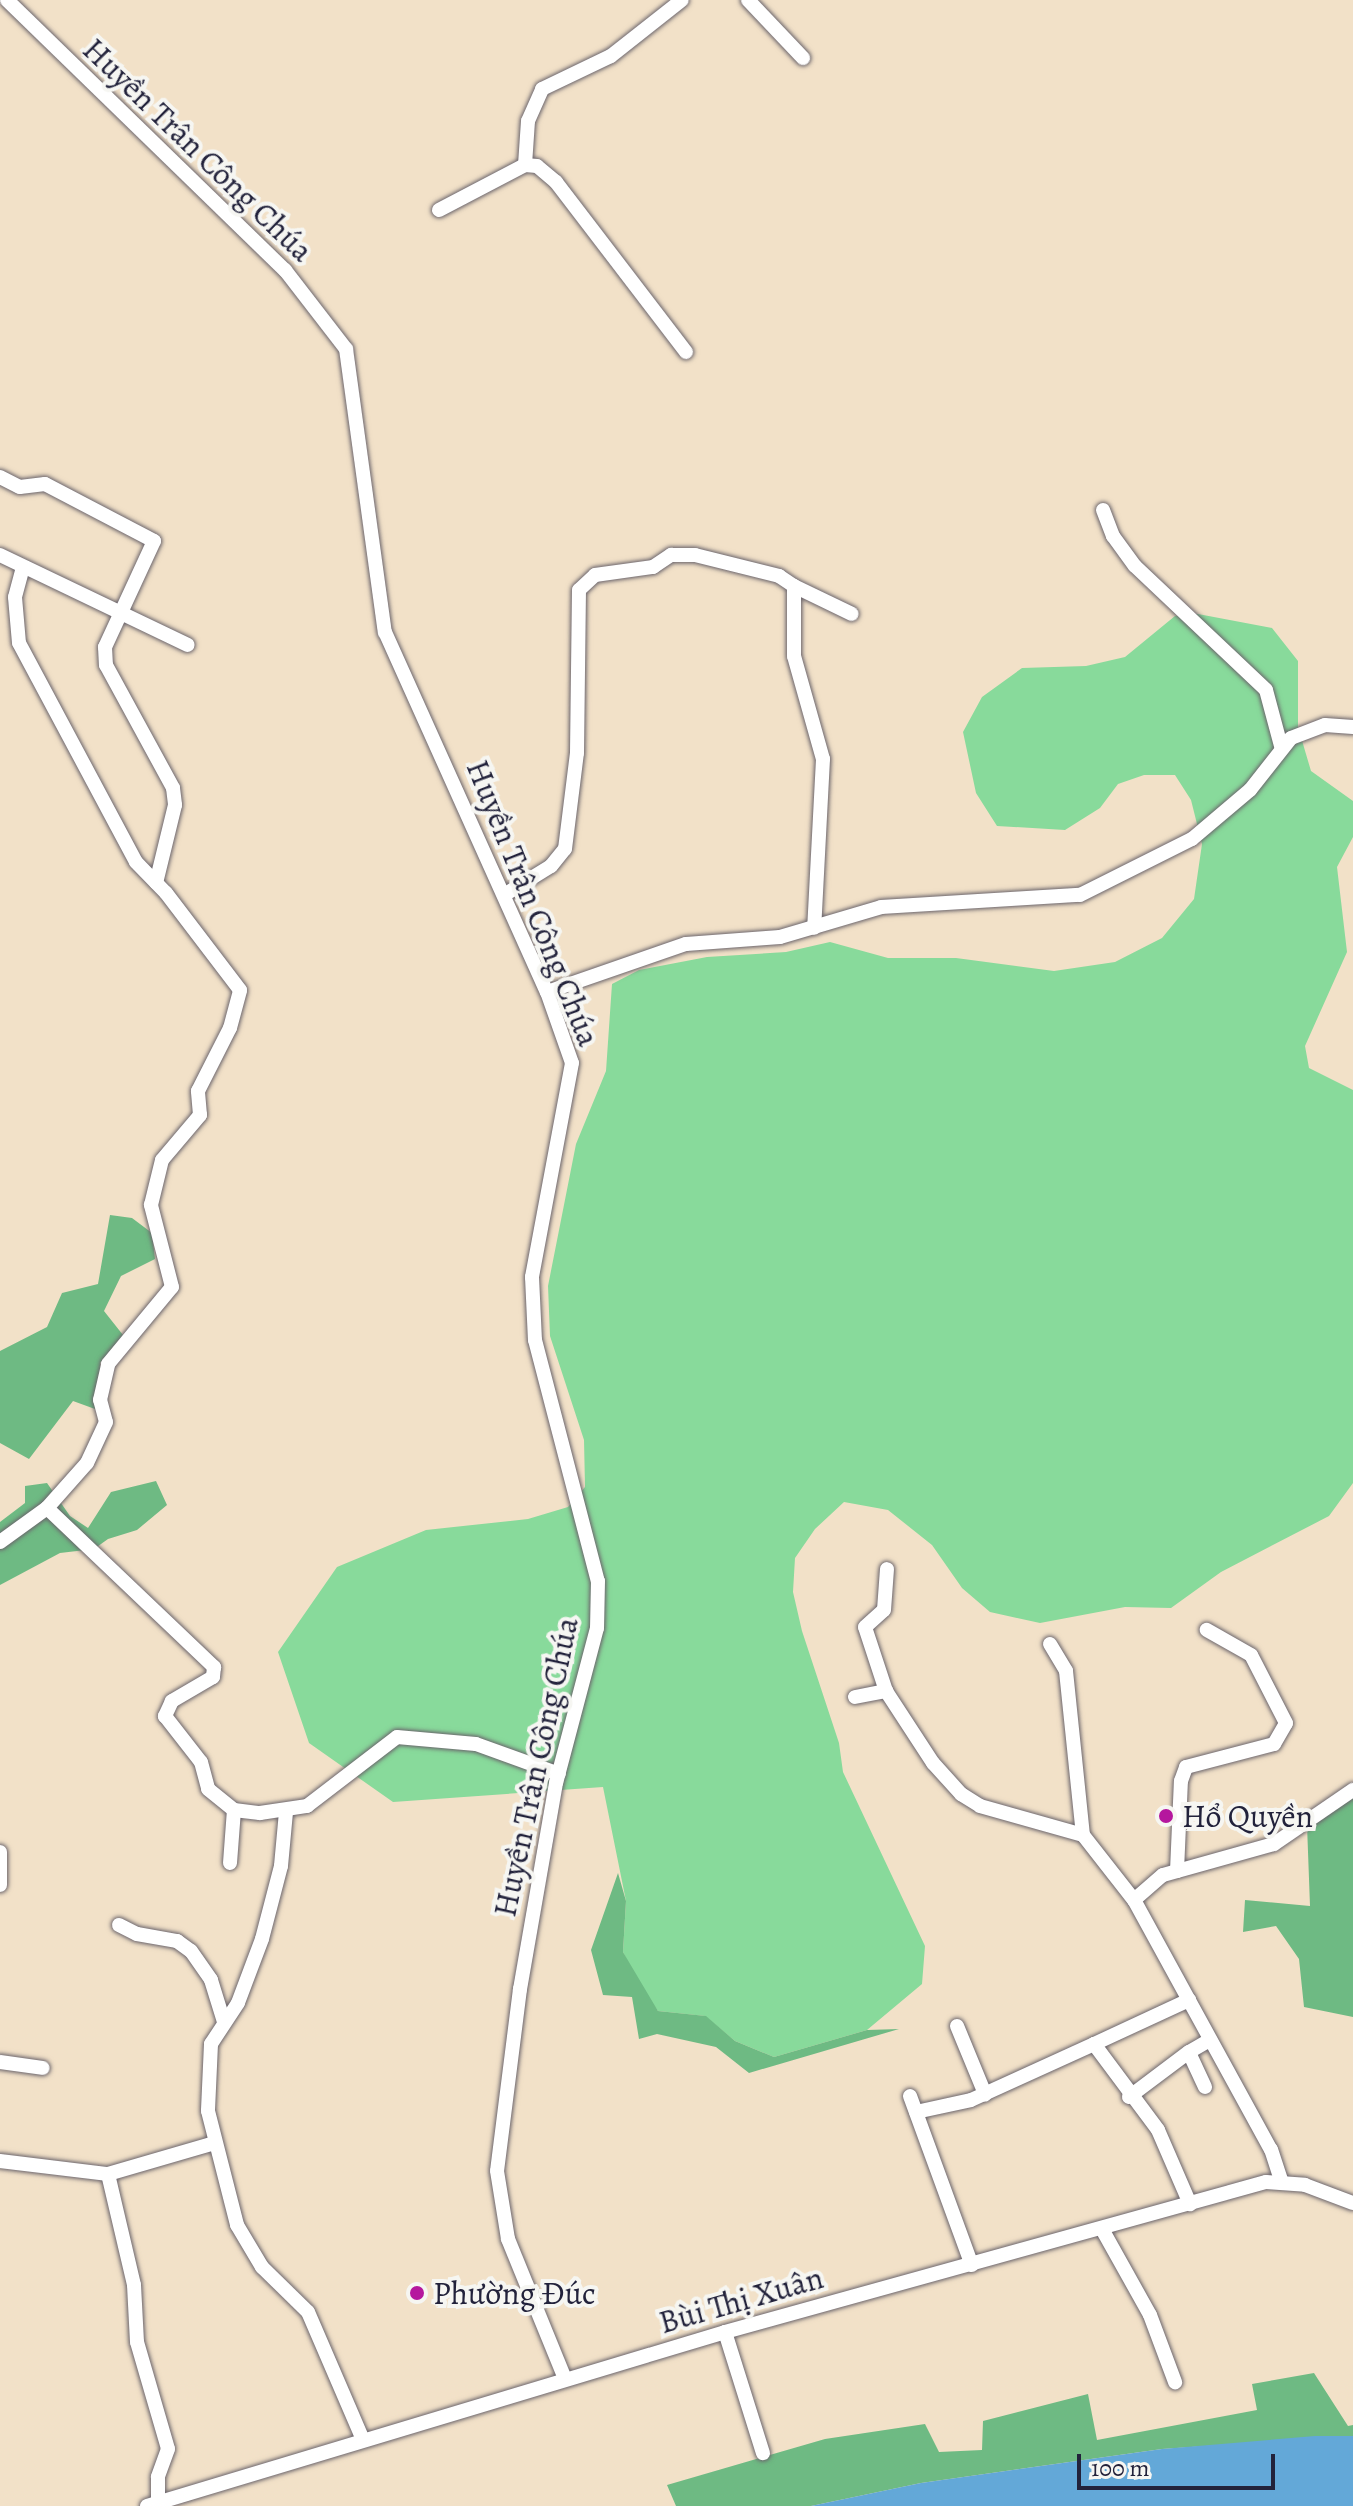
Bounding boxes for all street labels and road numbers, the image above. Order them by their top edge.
street label: Huyền Trân Công Chúa [75,30,321,270]
street label: Huyền Trân Công Chúa [458,754,608,1052]
street label: Huyền Trân Công Chúa [485,1614,587,1920]
street label: Bùi Thị Xuân [655,2258,827,2342]

